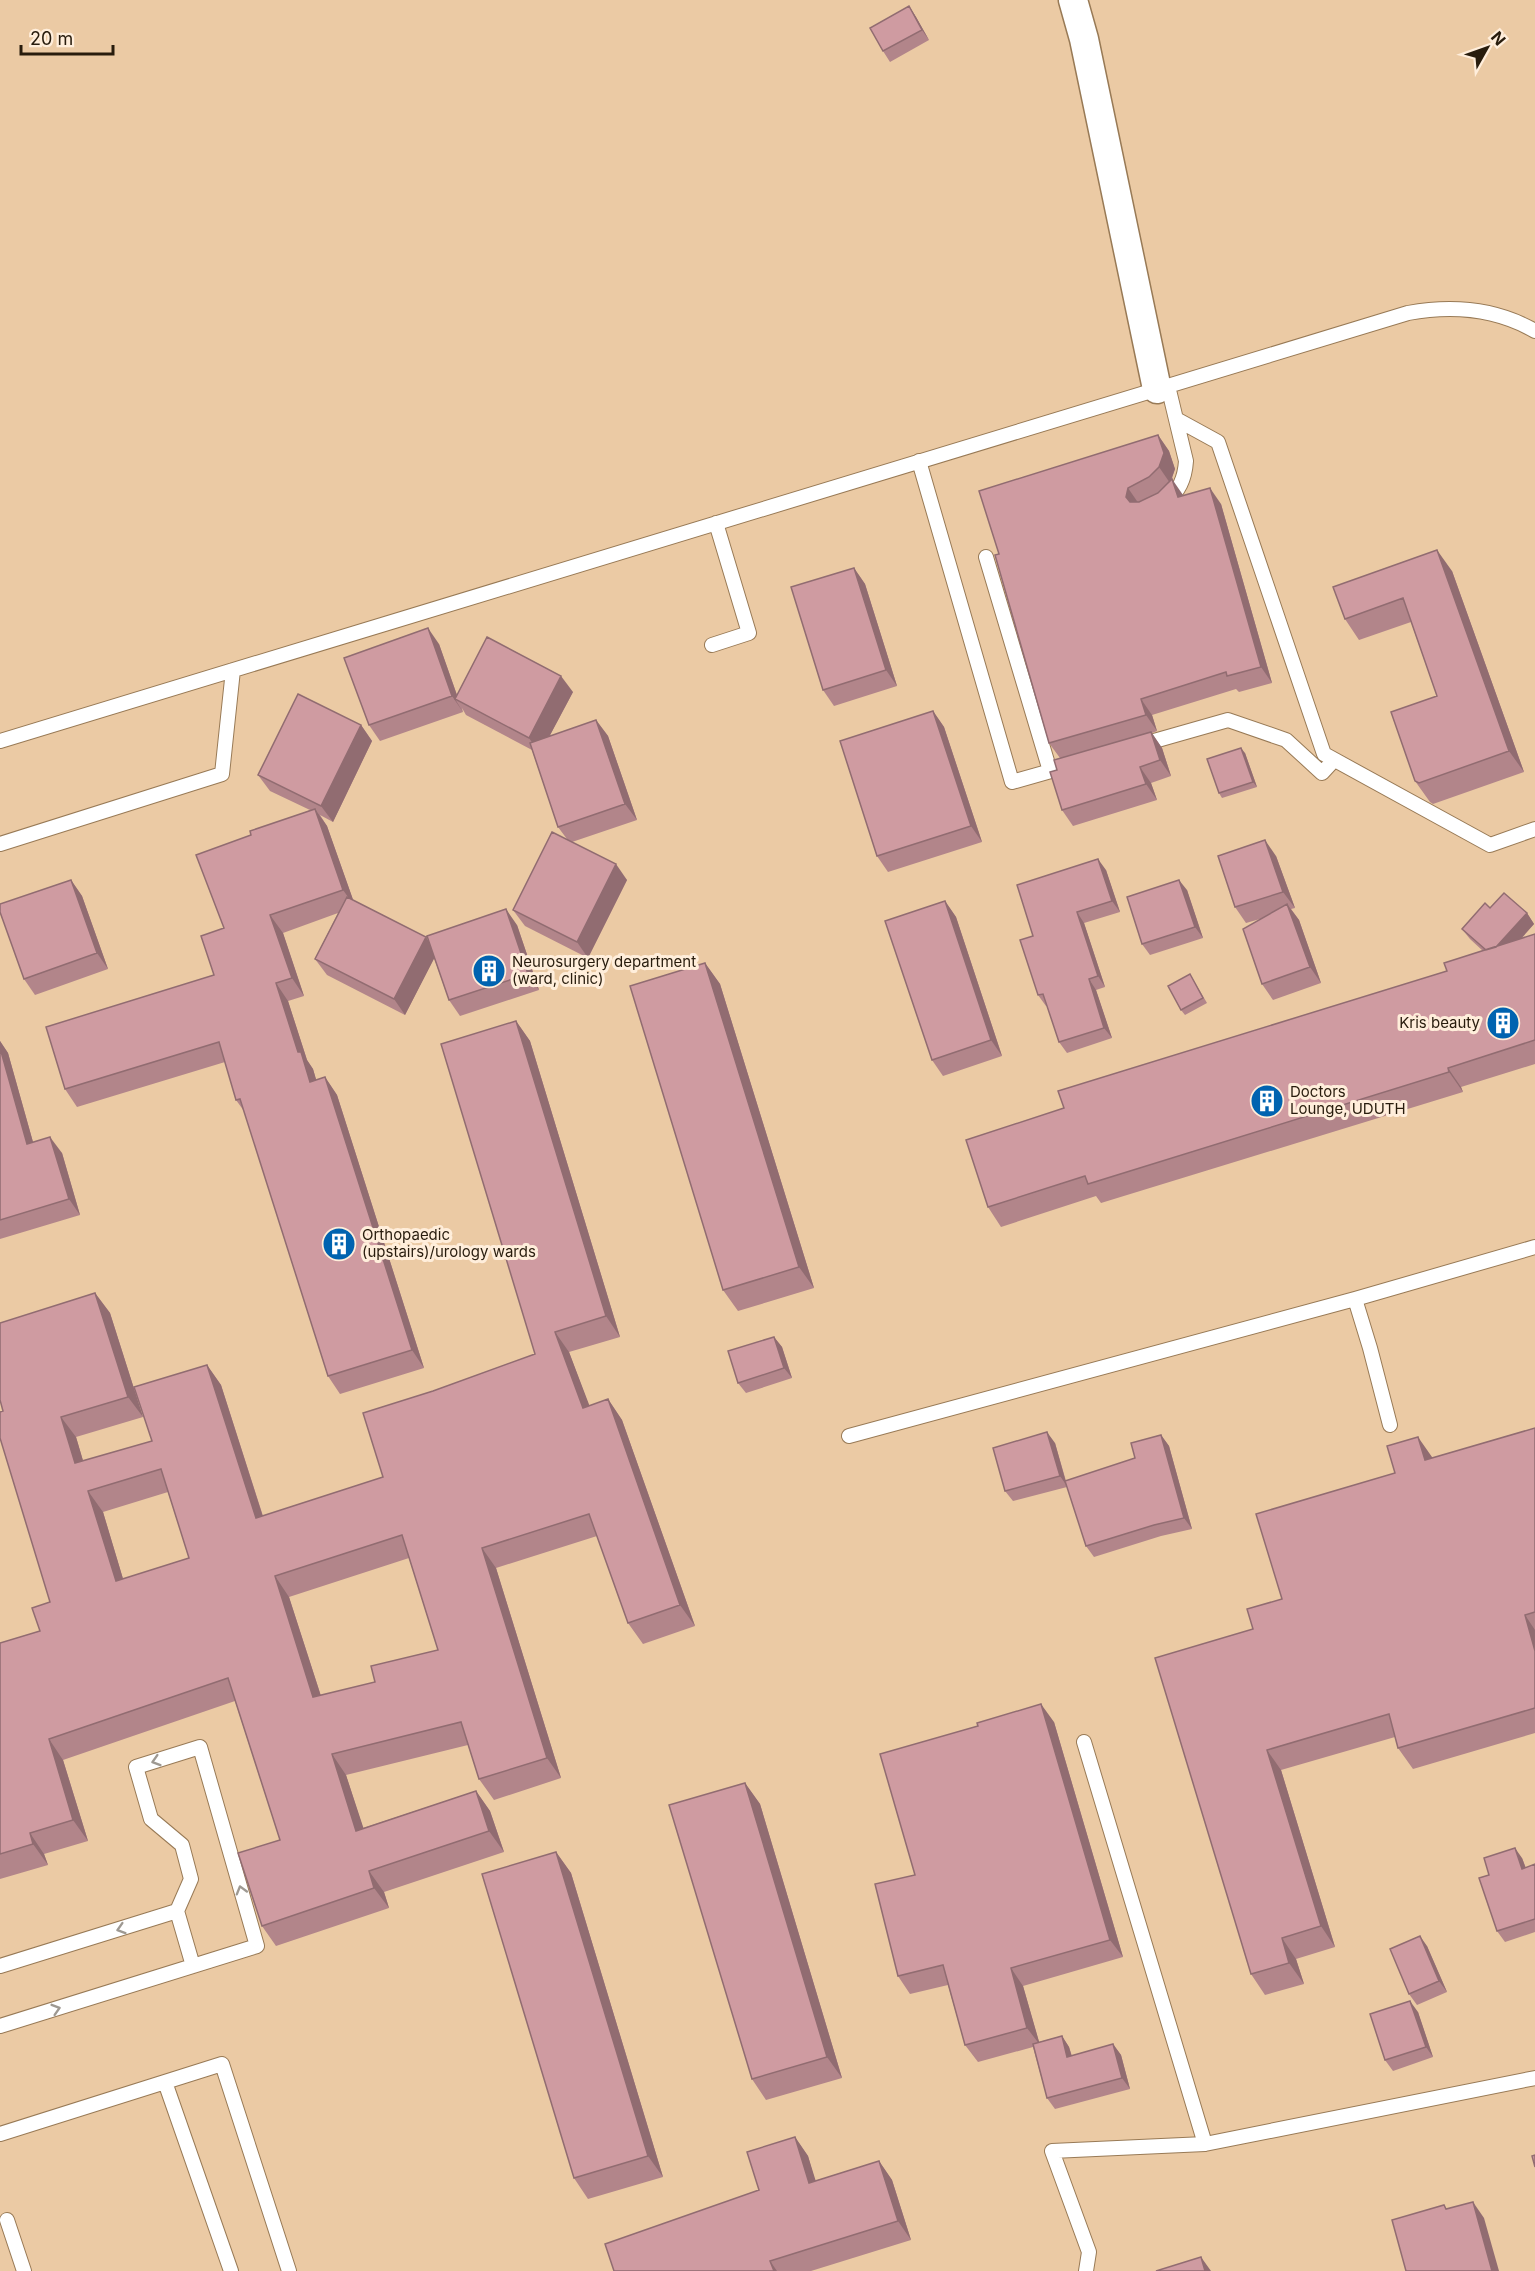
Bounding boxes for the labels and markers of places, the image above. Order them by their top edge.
place label: Neurosurgery department (ward, clinic) [512,952,696,988]
building icon: Neurosurgery department (ward, clinic) [471,953,507,989]
building icon: Kris beauty [1485,1005,1521,1041]
place label: Kris beauty [1399,1013,1481,1032]
place label: Doctors Lounge, UDUTH [1290,1082,1406,1118]
building icon: Doctors Lounge, UDUTH [1249,1083,1285,1119]
place label: Orthopaedic (upstairs)/urology wards [362,1225,536,1261]
building icon: Orthopaedic (upstairs)/urology wards [321,1226,357,1262]

